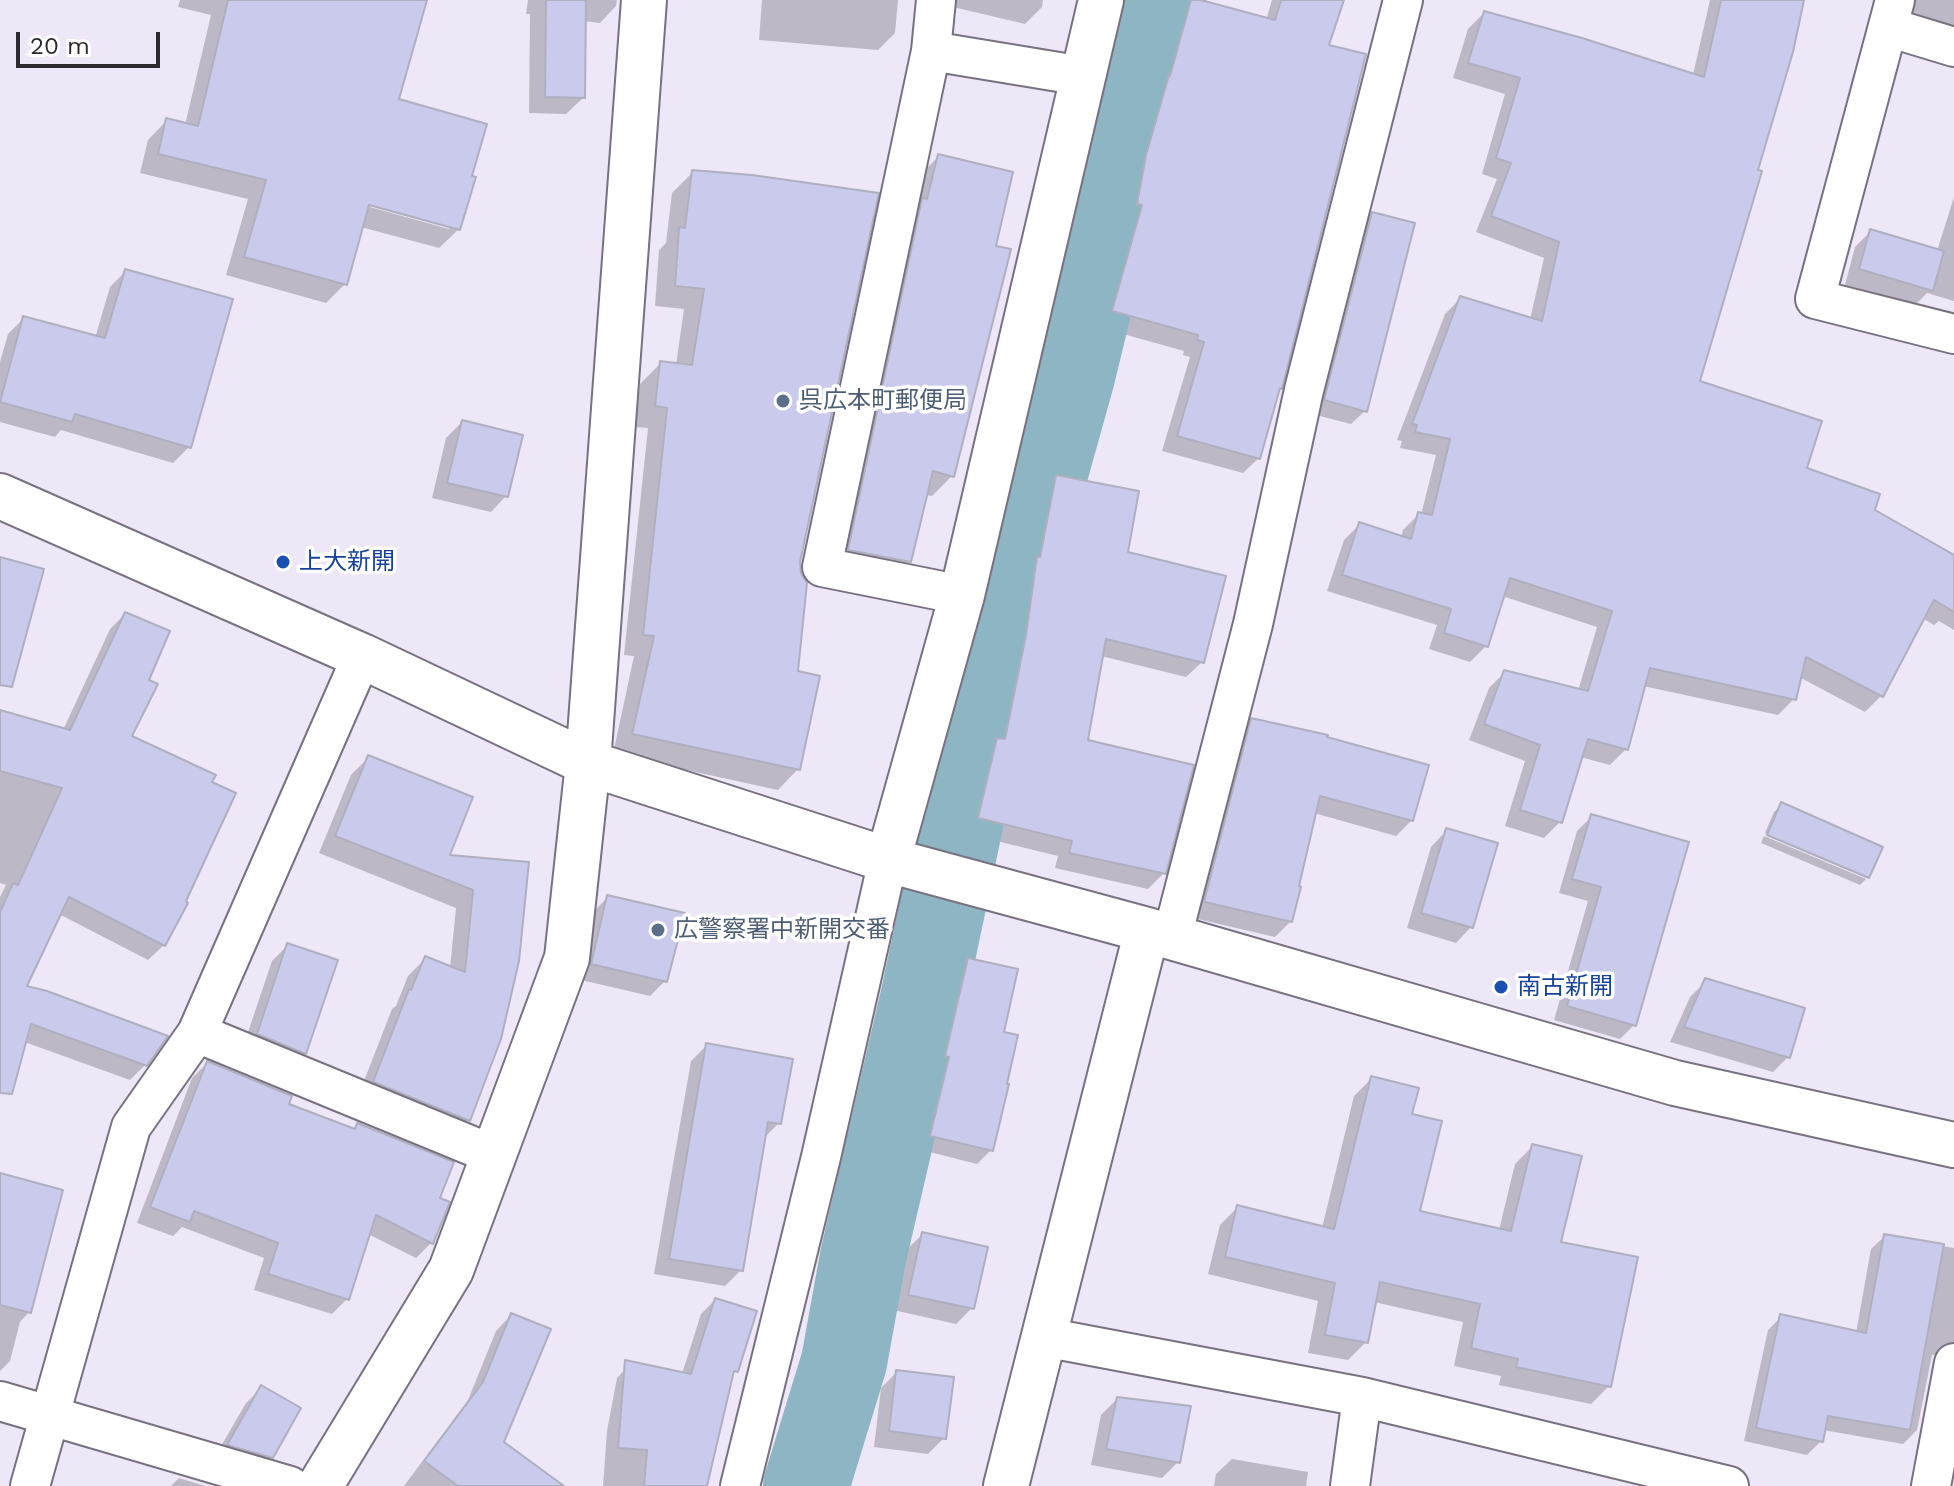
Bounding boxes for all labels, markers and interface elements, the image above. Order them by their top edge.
scale bar [20,16,164,66]
text: 20 m [30,32,90,60]
place label: 呉広本町郵便局 [799,387,967,415]
marker: 呉広本町郵便局 [774,392,792,410]
place label: 上大新開 [299,548,395,576]
marker: 上大新開 [274,553,292,571]
place label: 広警察署中新開交番 [674,916,890,944]
marker: 広警察署中新開交番 [649,921,667,939]
place label: 南古新開 [1517,973,1613,1001]
marker: 南古新開 [1492,978,1510,996]

